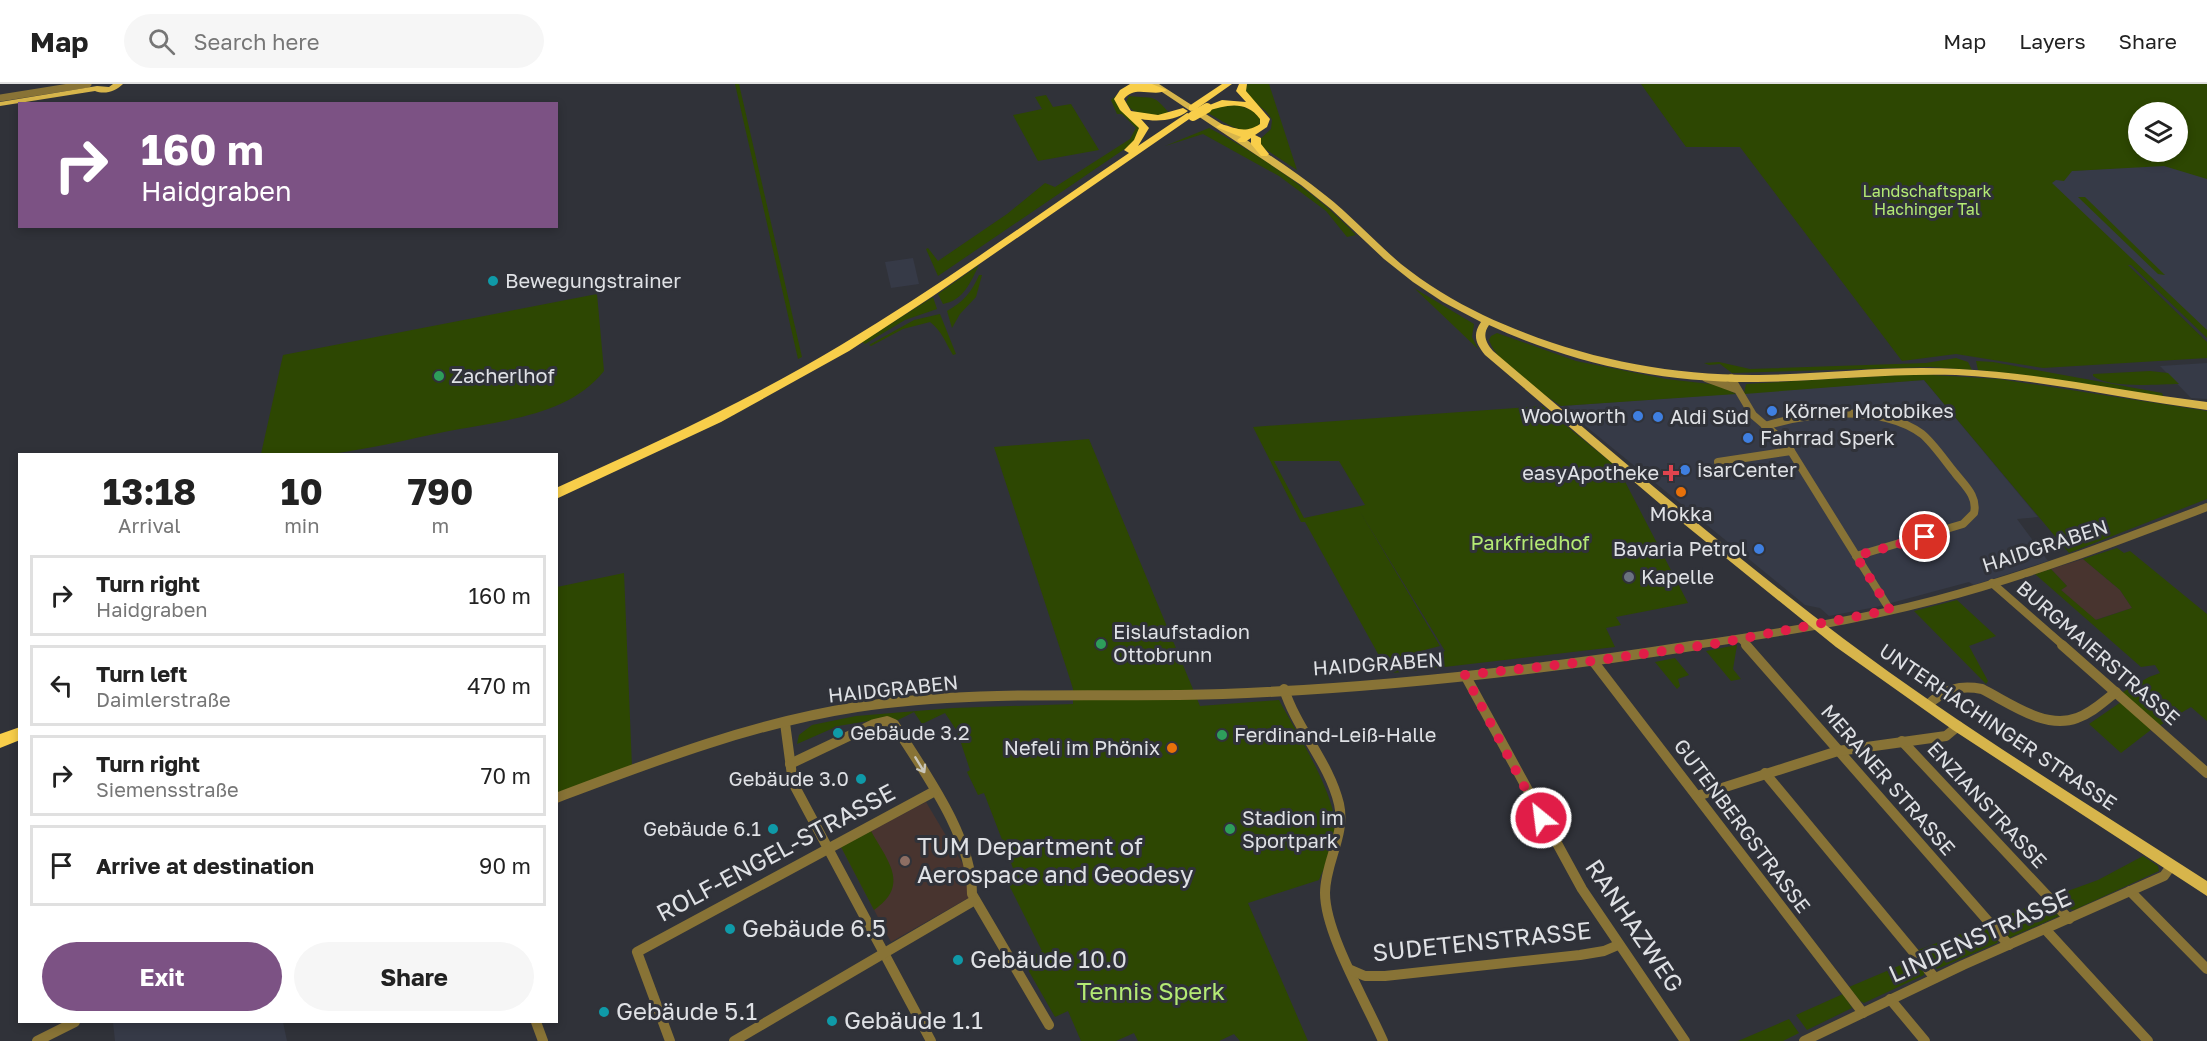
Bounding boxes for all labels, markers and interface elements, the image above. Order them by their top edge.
search box [124,14,544,68]
text: Map [30,25,88,58]
icon: search [145,25,178,58]
text: Search here [193,28,319,55]
text: Map [1943,28,1986,54]
text: Layers [2019,28,2086,54]
text: Share [2119,28,2177,54]
map controls [2128,102,2188,162]
button: layers [2128,102,2188,162]
text: 160 m [141,124,264,174]
icon: right [42,126,120,204]
text: Haidgraben [141,175,292,207]
park label: Landschaftspark Hachinger Tal [1862,181,1992,219]
place label: Bewegungstrainer [505,268,681,292]
marker: Bewegungstrainer [486,274,500,288]
place label: Zacherlhof [451,363,555,387]
marker: Zacherlhof [432,369,446,383]
place label: Körner Motobikes [1784,398,1954,422]
place label: Woolworth [1521,403,1626,427]
place label: Aldi Süd [1670,404,1749,428]
marker: Körner Motobikes [1765,404,1779,418]
marker: Woolworth [1631,409,1645,423]
marker: Aldi Süd [1651,410,1665,424]
place label: Fahrrad Sperk [1760,425,1895,449]
marker: Fahrrad Sperk [1741,431,1755,445]
place label: isarCenter [1697,457,1797,481]
place label: easyApotheke [1522,460,1659,484]
marker: isarCenter [1678,463,1692,477]
marker: easyApotheke [1664,466,1678,480]
text: 13:18 [103,470,196,513]
text: 10 [281,470,323,513]
text: 790 [407,470,473,513]
marker: Mokka [1674,485,1688,499]
place label: Mokka [1650,501,1712,525]
pin [1899,511,1950,562]
text: Arrival [118,513,181,537]
text: min [284,513,320,537]
text: m [432,513,449,537]
street label: HAIDGRABEN [1979,513,2111,577]
icon: arrive [1908,520,1941,553]
park label: Parkfriedhof [1470,530,1590,554]
place label: Bavaria Petrol [1613,536,1747,560]
marker: Bavaria Petrol [1752,542,1766,556]
place label: Kapelle [1641,564,1714,588]
text: Turn right [96,570,200,597]
marker: Kapelle [1622,570,1636,584]
street label: BURGMAIERSTRASSE [2012,575,2185,730]
icon: right [45,579,78,612]
text: 160 m [468,582,531,609]
text: Haidgraben [96,597,208,621]
place label: Eislaufstadion Ottobrunn [1113,619,1250,666]
marker: Eislaufstadion Ottobrunn [1094,637,1108,651]
street label: UNTERHACHINGER STRASSE [1875,638,2122,815]
street label: HAIDGRABEN [1312,646,1444,680]
text: Turn left [96,660,187,687]
icon: left [45,669,78,702]
street label: HAIDGRABEN [827,669,959,707]
text: 470 m [467,672,531,699]
text: Daimlerstraße [96,687,231,711]
street label: MERANER STRASSE [1817,699,1961,860]
place label: Gebäude 3.2 [850,720,970,744]
place label: Ferdinand-Leiß-Halle [1234,722,1436,746]
marker: Gebäude 3.2 [831,726,845,740]
marker: Ferdinand-Leiß-Halle [1215,728,1229,742]
street label: GUTENBERGSTRASSE [1670,734,1816,917]
place label: Nefeli im Phönix [1004,735,1160,759]
street label: ENZIANSTRASSE [1923,736,2052,872]
marker: Nefeli im Phönix [1165,741,1179,755]
text: Turn right [96,750,200,777]
one-way arrow [914,756,926,773]
icon: right [45,759,78,792]
text: 70 m [481,762,531,789]
place label: Gebäude 3.0 [729,766,849,790]
marker: Gebäude 3.0 [854,772,868,786]
street label: ROLF-ENGEL-STRASSE [651,776,900,927]
text: Siemensstraße [96,777,239,801]
position arrow [1509,786,1573,850]
place label: Stadion im Sportpark [1242,805,1344,852]
place label: Gebäude 6.1 [643,816,761,840]
marker: Gebäude 6.1 [766,822,780,836]
marker: Stadion im Sportpark [1223,822,1237,836]
place label: TUM Department of Aerospace and Geodesy [917,831,1193,888]
icon: arrive [45,849,78,882]
text: Arrive at destination [96,852,314,879]
text: 90 m [479,852,531,879]
street label: RANHAZWEG [1580,853,1690,997]
marker: TUM Department of Aerospace and Geodesy [898,854,912,868]
street label: LINDENSTRASSE [1884,881,2075,988]
place label: Gebäude 6.5 [742,913,886,942]
street label: SUDETENSTRASSE [1371,915,1593,966]
marker: Gebäude 6.5 [723,922,737,936]
button: Exit [42,942,282,1011]
button: Share [294,942,534,1011]
place label: Gebäude 10.0 [970,944,1127,973]
marker: Gebäude 10.0 [951,953,965,967]
park label: Tennis Sperk [1077,976,1225,1005]
place label: Gebäude 5.1 [616,996,757,1025]
marker: Gebäude 5.1 [597,1005,611,1019]
place label: Gebäude 1.1 [844,1005,983,1034]
marker: Gebäude 1.1 [825,1014,839,1028]

